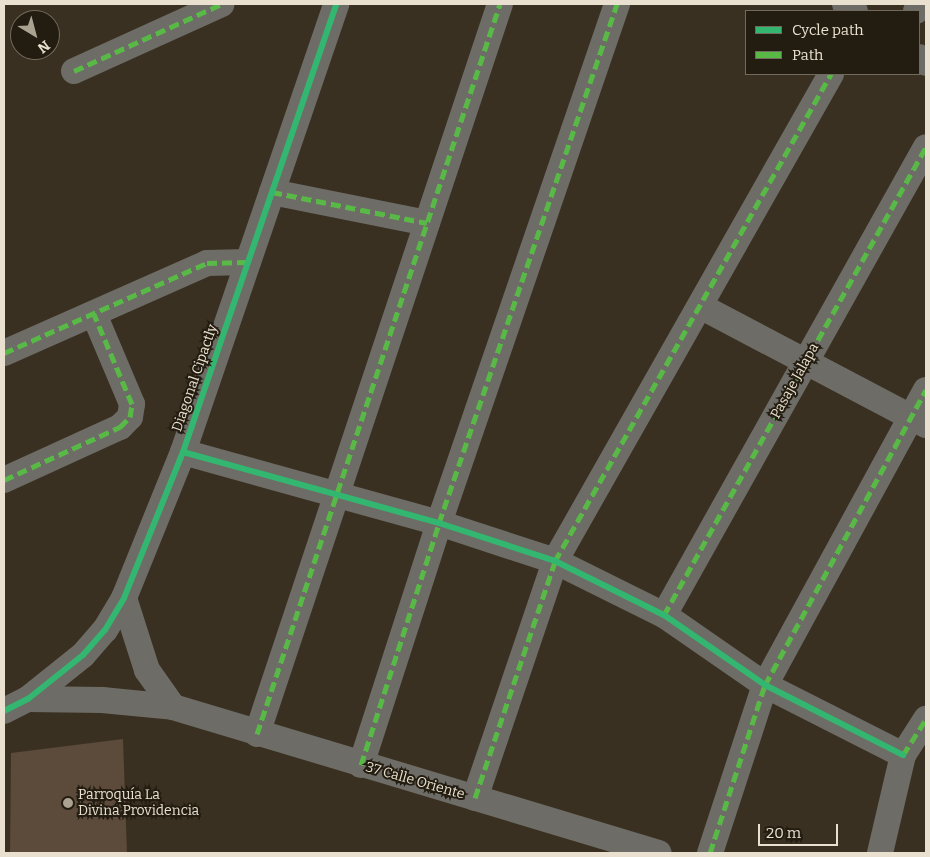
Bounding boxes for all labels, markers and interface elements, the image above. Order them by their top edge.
north arrow [10,10,60,60]
legend [745,10,920,75]
text: Cycle path [792,21,864,39]
text: N [34,37,53,57]
text: Path [792,46,823,64]
street label: Diagonal Cipactly [169,322,221,434]
street label: Pasaje Jalapa [767,340,823,422]
street label: 37 Calle Oriente [364,759,466,803]
place label: Parroquía La Divina Providencia [78,787,199,820]
marker: Parroquía La Divina Providencia [62,797,74,809]
scale bar [760,814,840,846]
text: 20 m [766,824,801,842]

